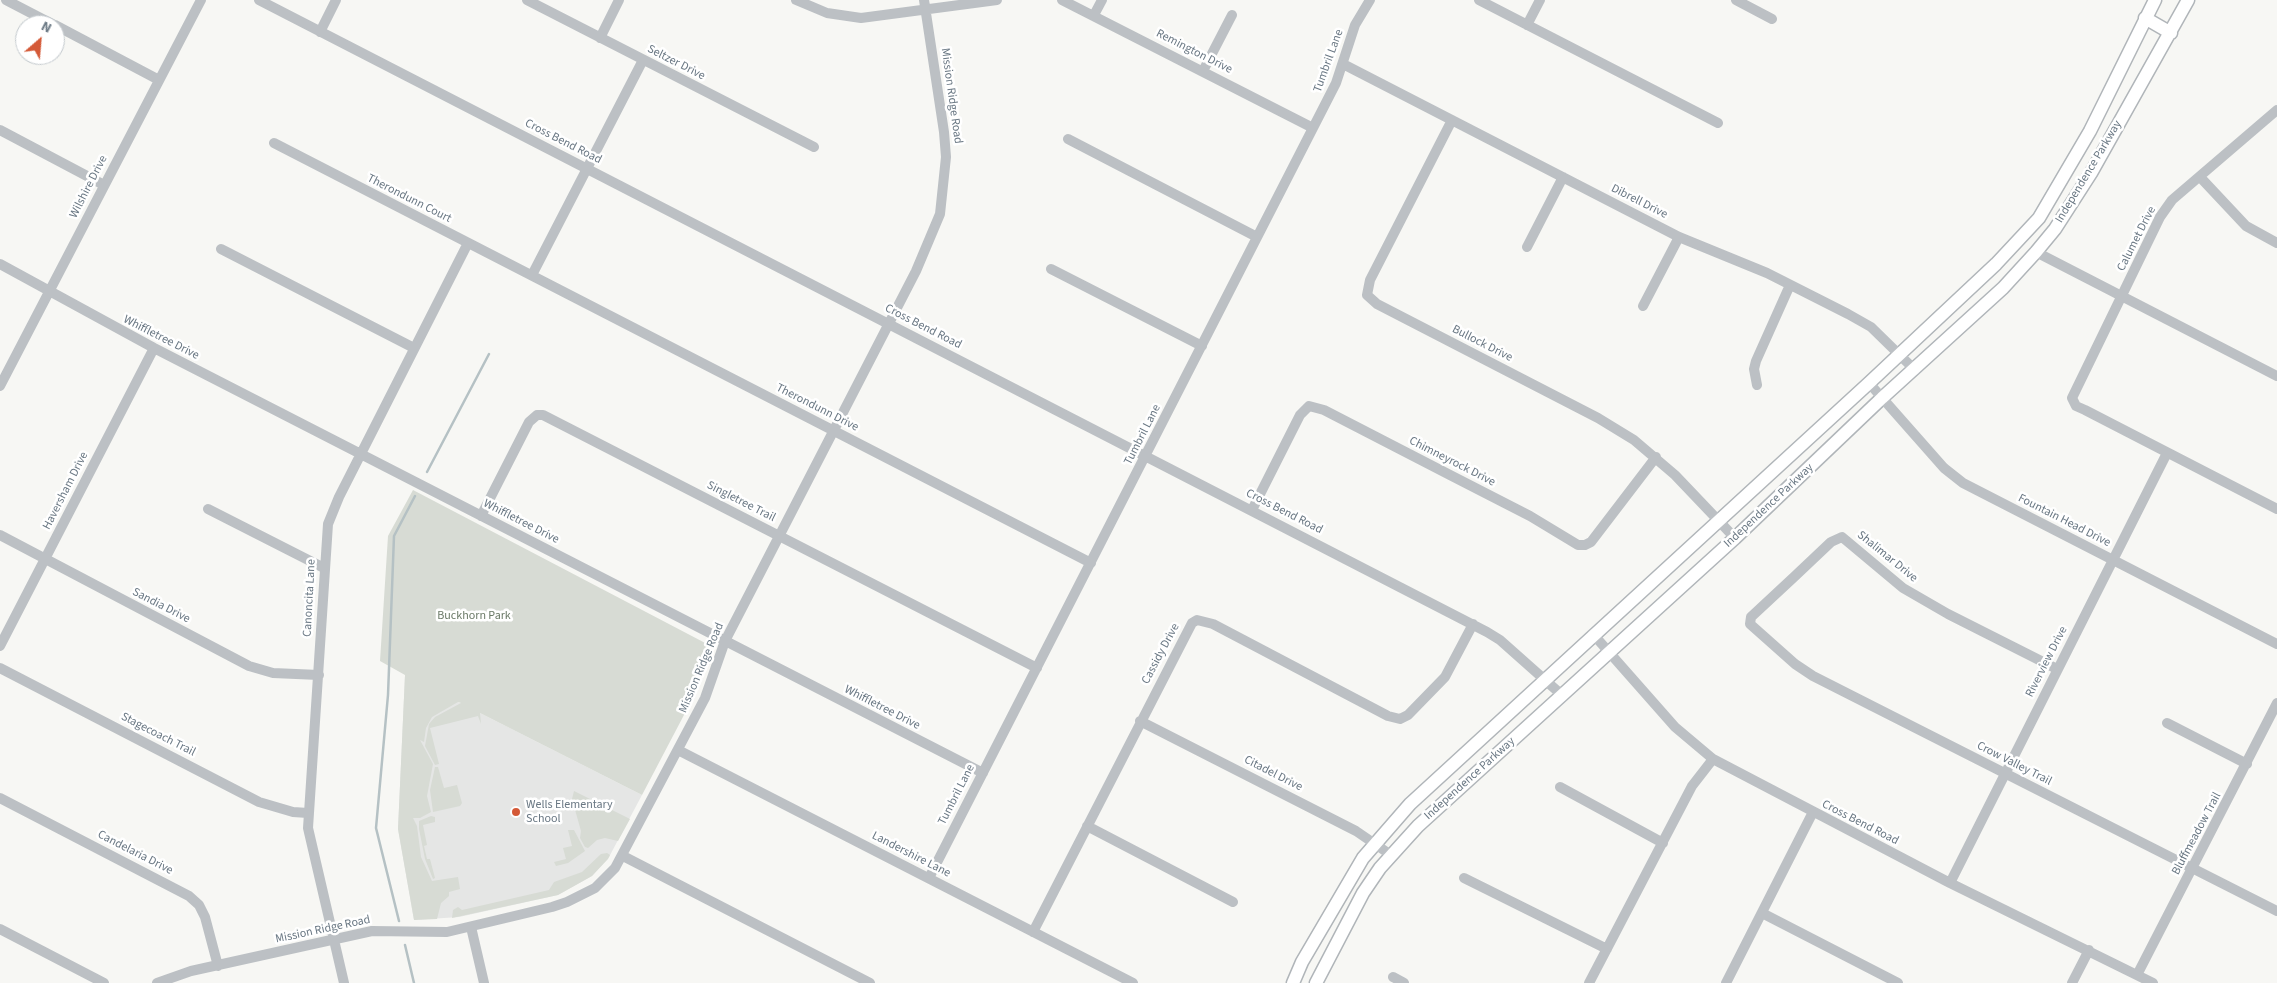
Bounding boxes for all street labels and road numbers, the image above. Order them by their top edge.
street label: Remington Drive [1154,27,1234,77]
street label: Tumbril Lane [1311,28,1347,94]
street label: Seltzer Drive [645,42,707,84]
street label: Mission Ridge Road [937,47,965,145]
street label: Cross Bend Road [522,116,604,168]
street label: Independence Parkway [2053,118,2125,226]
street label: Wilshire Drive [67,153,111,221]
street label: Therondunn Court [364,172,454,226]
street label: Dibrell Drive [1608,182,1670,222]
street label: Calumet Drive [2115,204,2159,274]
street label: Cross Bend Road [882,301,964,353]
street label: Whiffletree Drive [121,313,201,363]
street label: Bullock Drive [1449,323,1515,365]
street label: Therondunn Drive [773,381,861,435]
street label: Tumbril Lane [1122,402,1164,468]
street label: Chimneyrock Drive [1406,434,1498,490]
street label: Haversham Drive [40,450,92,532]
street label: Independence Parkway [1721,461,1817,551]
street label: Singletree Trail [704,479,778,525]
street label: Cross Bend Road [1243,486,1325,538]
street label: Fountain Head Drive [2015,491,2113,551]
street label: Whiffletree Drive [481,497,561,547]
street label: Shalimar Drive [1854,528,1920,586]
street label: Canoncita Lane [301,559,319,637]
street label: Sandia Drive [130,585,192,627]
street label: Mission Ridge Road [677,621,727,715]
street label: Cassidy Drive [1139,621,1183,687]
street label: Riverview Drive [2023,624,2071,700]
street label: Whiffletree Drive [842,683,922,733]
street label: Stagecoach Trail [118,710,198,760]
street label: Independence Parkway [1422,735,1518,823]
street label: Crow Valley Trail [1974,739,2054,789]
street label: Citadel Drive [1241,753,1305,795]
street label: Tumbril Lane [936,762,978,828]
street label: Bluffmeadow Trail [2169,790,2225,878]
street label: Cross Bend Road [1819,797,1901,849]
street label: Candelaria Drive [95,828,175,878]
street label: Landershire Lane [869,829,953,881]
street label: Mission Ridge Road [274,913,372,947]

